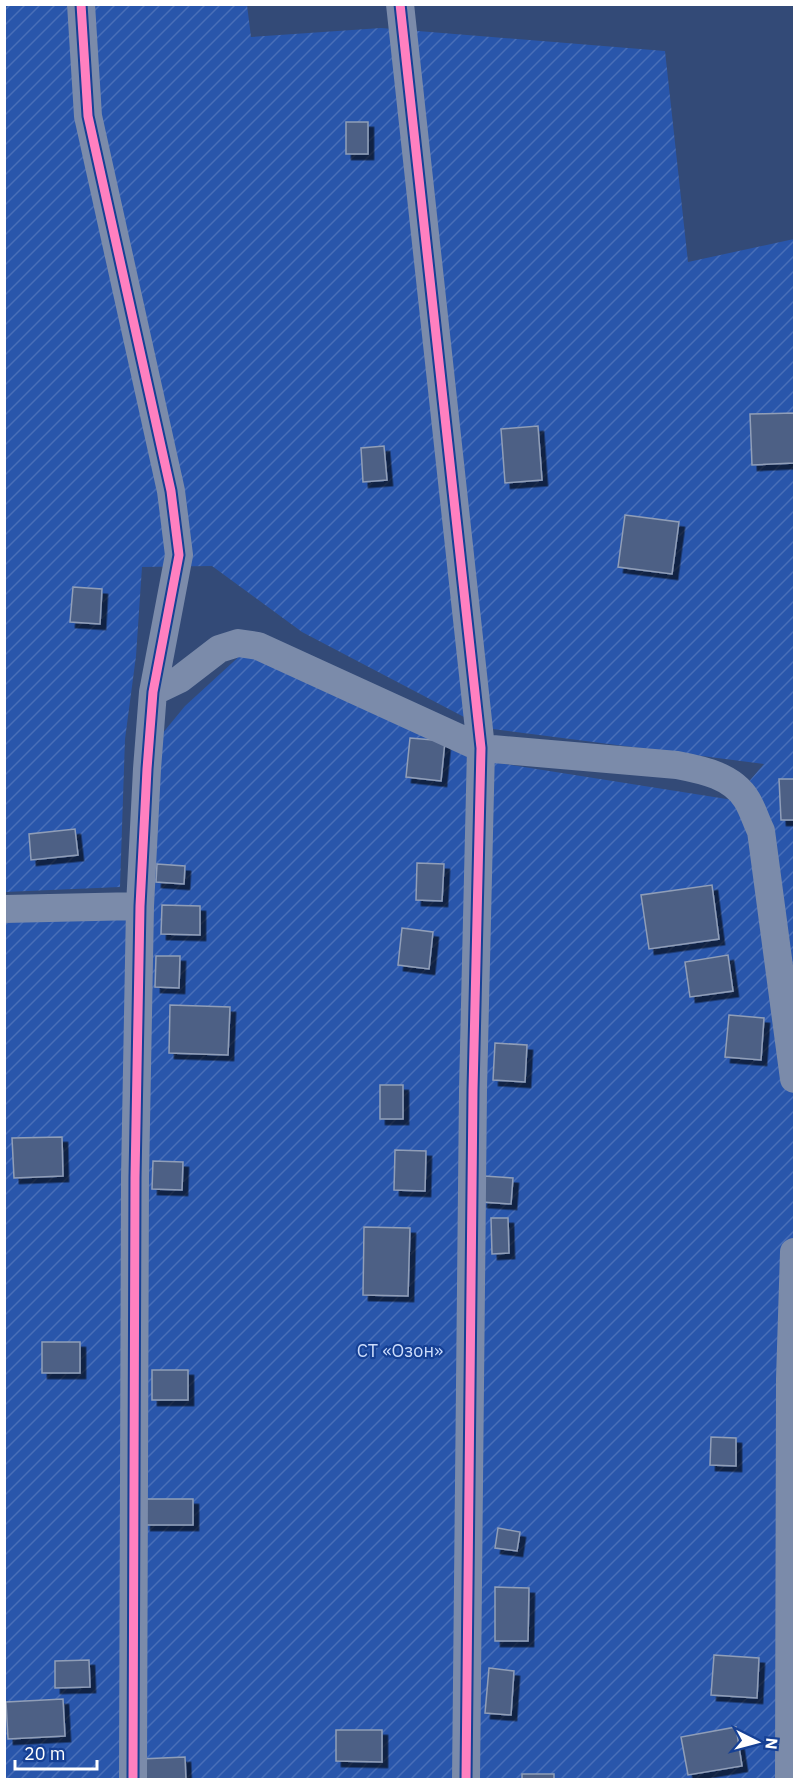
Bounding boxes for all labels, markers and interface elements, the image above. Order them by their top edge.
park label: СТ «Озон» [357,1339,443,1362]
north arrow [727,1712,787,1772]
scale bar [15,1733,98,1771]
text: N [761,1737,782,1750]
text: 20 m [24,1742,66,1765]

